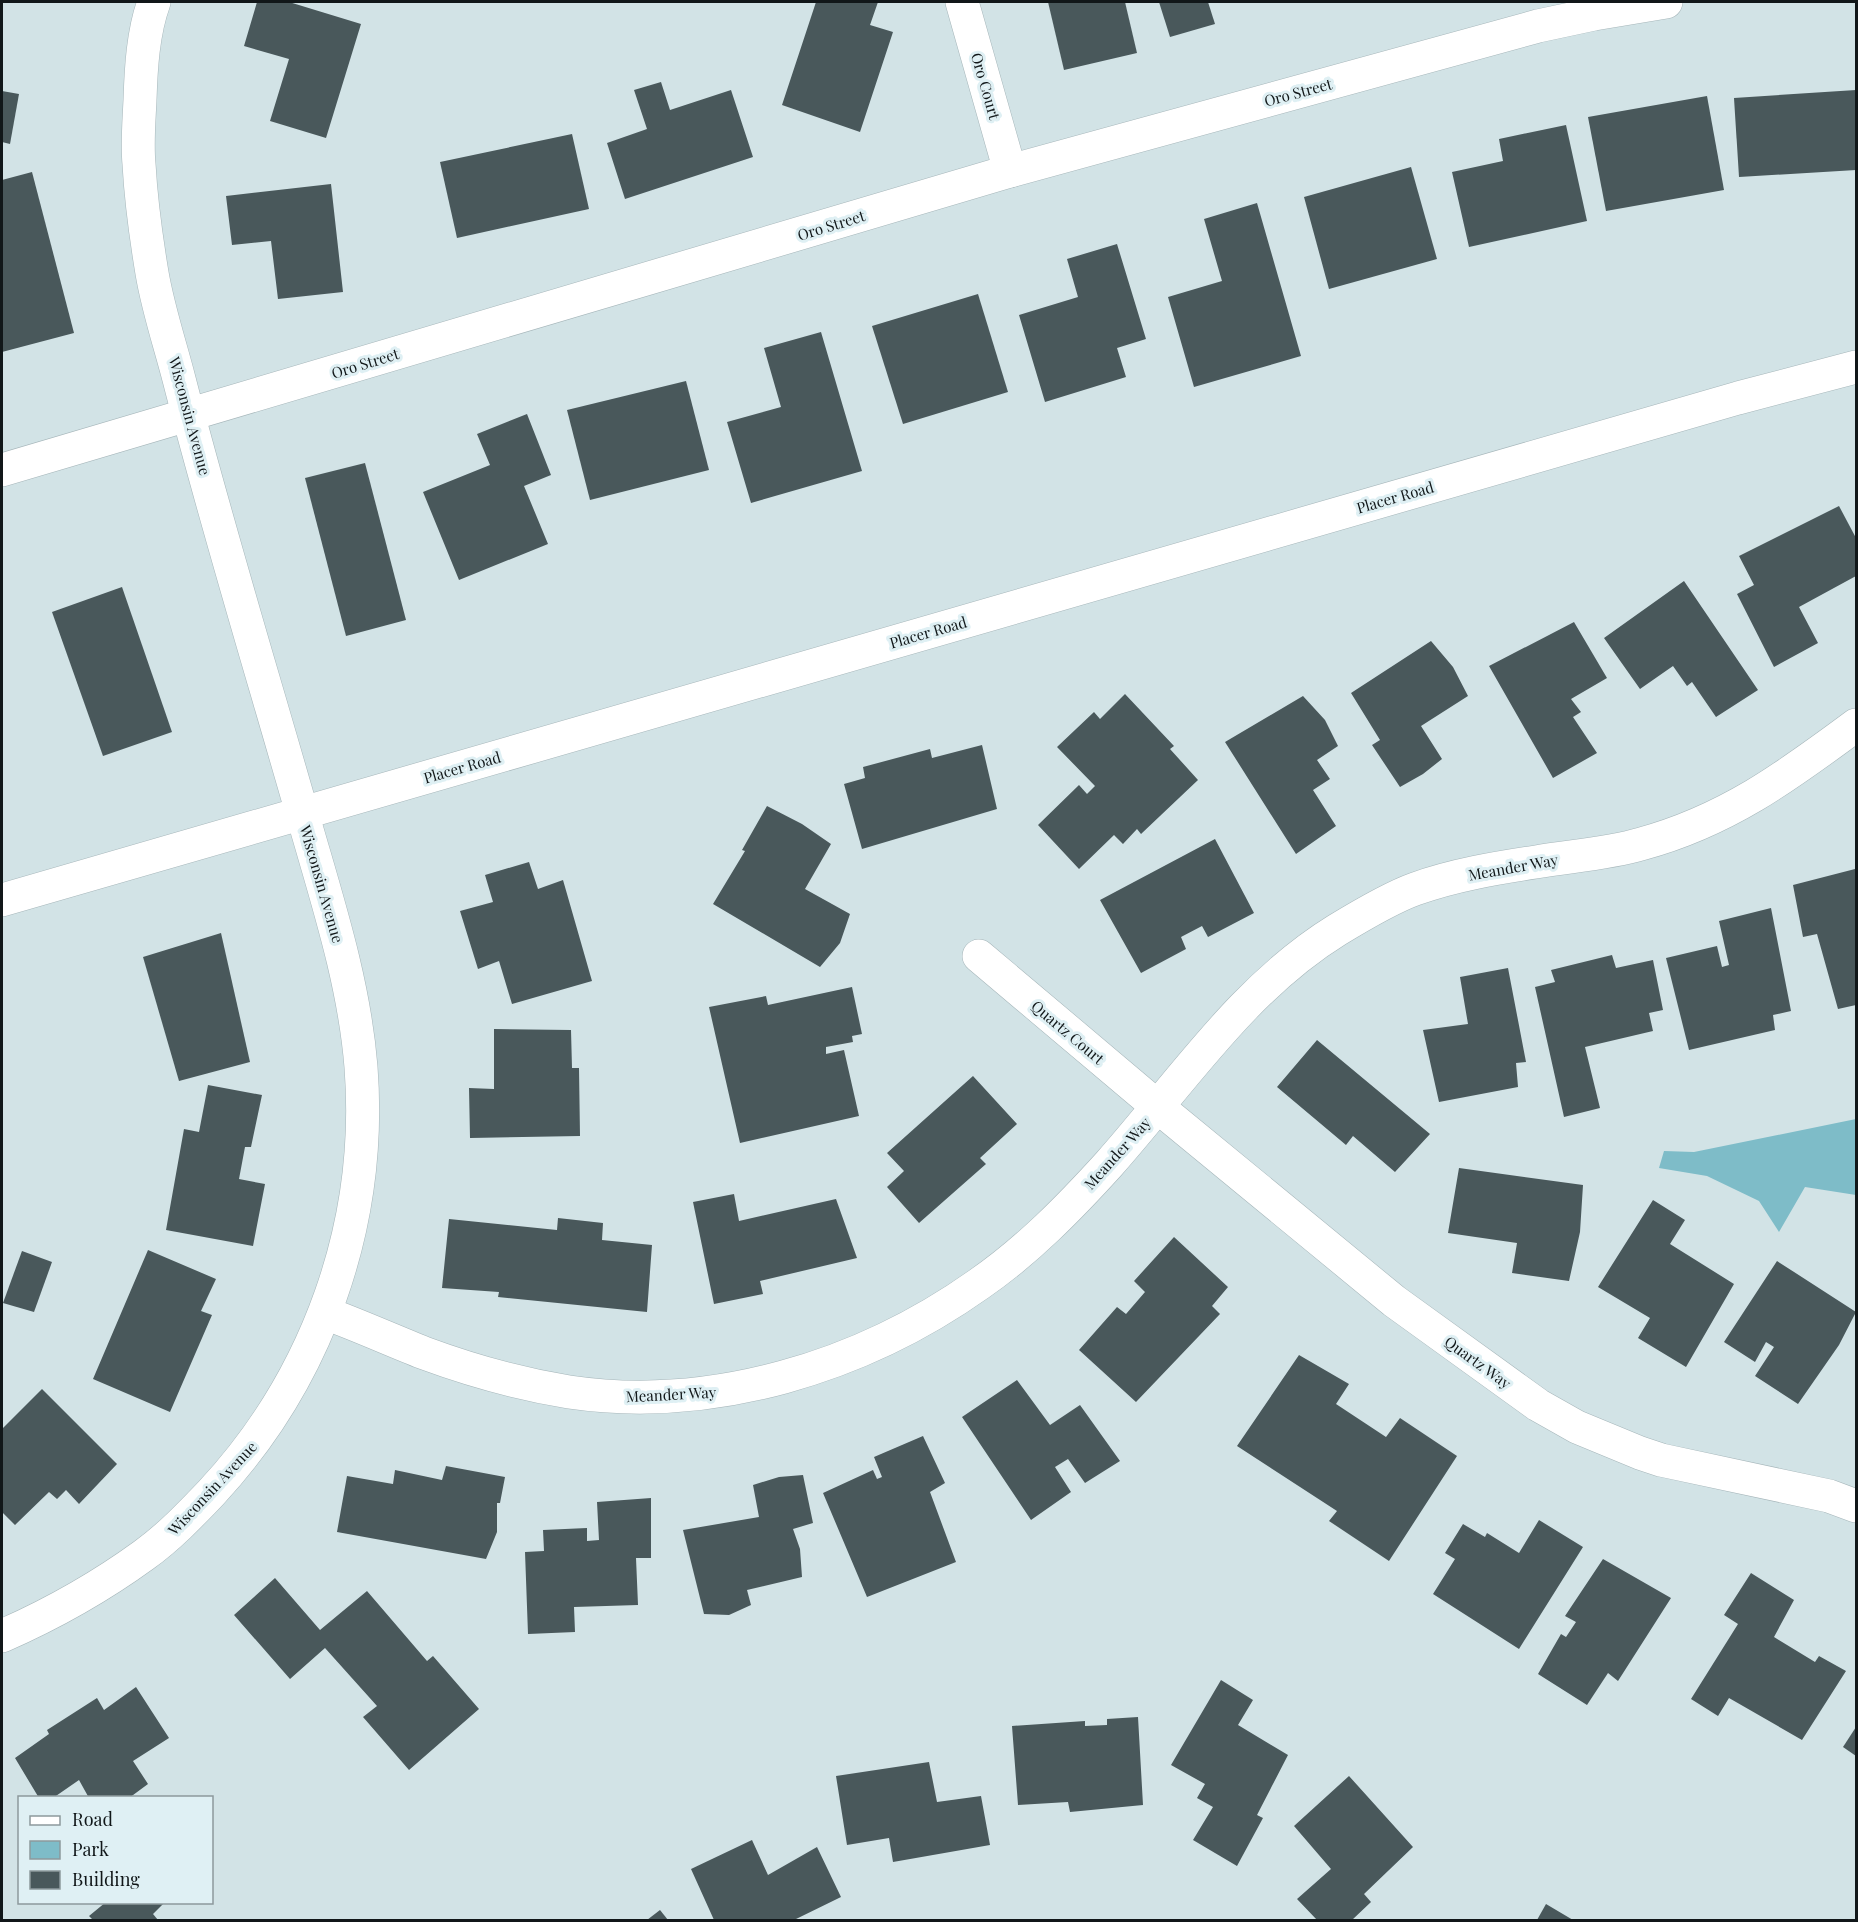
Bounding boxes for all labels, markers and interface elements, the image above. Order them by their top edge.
street label: Oro Court [967,50,1005,122]
street label: Oro Street [1262,73,1335,111]
street label: Oro Street [795,205,868,245]
street label: Oro Street [329,343,402,383]
street label: Wisconsin Avenue [164,354,215,477]
street label: Placer Road [1354,476,1436,518]
street label: Placer Road [887,611,969,653]
street label: Placer Road [421,746,503,788]
street label: Wisconsin Avenue [295,822,348,945]
street label: Meander Way [1467,849,1560,885]
street label: Quartz Court [1027,996,1109,1069]
street label: Meander Way [1079,1112,1155,1193]
street label: Quartz Way [1441,1331,1516,1393]
street label: Meander Way [625,1382,717,1406]
street label: Wisconsin Avenue [163,1437,261,1540]
legend [18,1796,213,1904]
text: Road [72,1807,113,1831]
text: Park [72,1837,109,1861]
text: Building [72,1867,140,1891]

